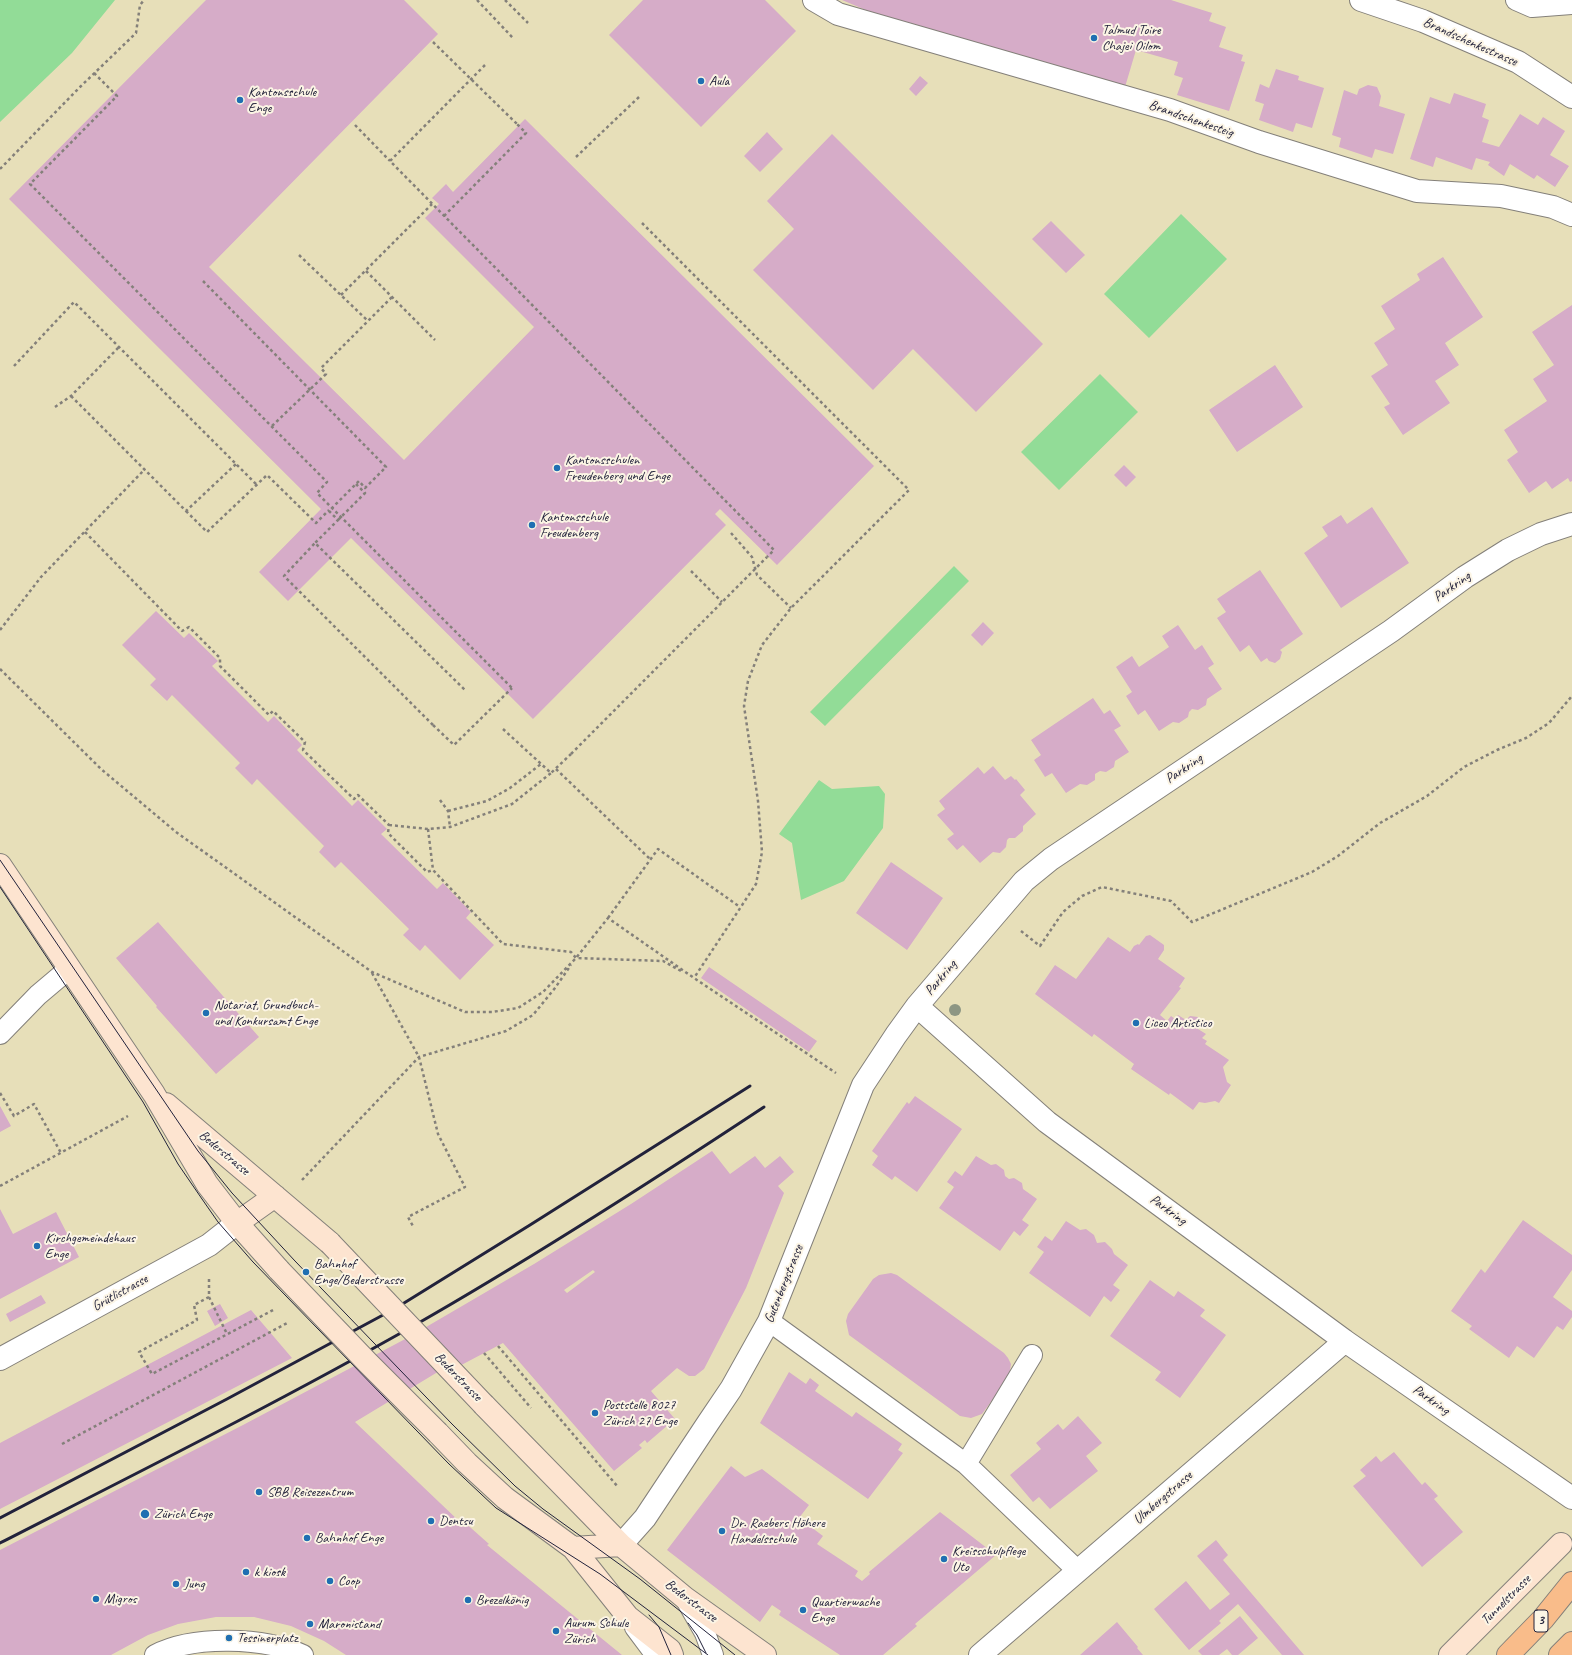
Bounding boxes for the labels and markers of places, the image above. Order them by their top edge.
place label: Talmud Toire Chajei Oilom [1102,22,1161,54]
marker: Talmud Toire Chajei Oilom [1089,33,1099,43]
place label: Aula [709,73,729,89]
marker: Aula [696,76,706,86]
place label: Kantonsschule Enge [248,84,316,116]
marker: Kantonsschule Enge [235,95,245,105]
place label: Kantonsschulen Freudenberg und Enge [565,452,670,484]
marker: Kantonsschulen Freudenberg und Enge [552,463,562,473]
place label: Kantonsschule Freudenberg [540,509,608,542]
marker: Kantonsschule Freudenberg [527,520,537,530]
place label: Notariat, Grundbuch- und Konkursamt Enge [214,997,318,1030]
marker: Notariat, Grundbuch- und Konkursamt Enge [201,1008,211,1018]
place label: Liceo Artistico [1144,1015,1212,1031]
marker: Liceo Artistico [1131,1018,1141,1028]
place label: Kirchgemeindehaus Enge [45,1230,135,1262]
marker: Kirchgemeindehaus Enge [32,1241,42,1251]
place label: Bahnhof Enge/Bederstrasse [314,1256,403,1288]
marker: Bahnhof Enge/Bederstrasse [301,1267,311,1277]
place label: Poststelle 8027 Zürich 27 Enge [603,1397,677,1430]
marker: Poststelle 8027 Zürich 27 Enge [590,1408,600,1418]
place label: SBB Reisezentrum [267,1484,353,1500]
marker: SBB Reisezentrum [254,1487,264,1497]
place label: Zürich Enge [154,1506,212,1522]
marker: Zürich Enge [139,1508,151,1520]
place label: Dentsu [439,1513,473,1529]
place label: Dr. Raebers Höhere Handelsschule [730,1515,825,1548]
marker: Dentsu [426,1516,436,1526]
marker: Dr. Raebers Höhere Handelsschule [717,1526,727,1536]
place label: Bahnhof Enge [315,1530,383,1546]
marker: Bahnhof Enge [302,1533,312,1543]
place label: Kreisschulpflege Uto [952,1543,1025,1576]
marker: Kreisschulpflege Uto [939,1554,949,1564]
place label: k kiosk [254,1564,285,1580]
marker: k kiosk [241,1567,251,1577]
place label: Coop [338,1573,360,1589]
place label: Jung [184,1576,204,1592]
marker: Coop [325,1576,335,1586]
marker: Jung [171,1579,181,1589]
place label: Migros [104,1591,137,1607]
place label: Brezelkönig [476,1592,528,1608]
marker: Migros [91,1594,101,1604]
place label: Quartierwache Enge [811,1594,879,1626]
marker: Brezelkönig [463,1595,473,1605]
marker: Quartierwache Enge [798,1605,808,1615]
place label: Aurum Schule Zürich [564,1615,628,1648]
place label: Maronistand [318,1616,380,1632]
marker: Maronistand [305,1619,315,1629]
marker: Aurum Schule Zürich [551,1626,561,1636]
place label: Tessinerplatz [237,1630,298,1646]
marker: Tessinerplatz [224,1633,234,1643]

